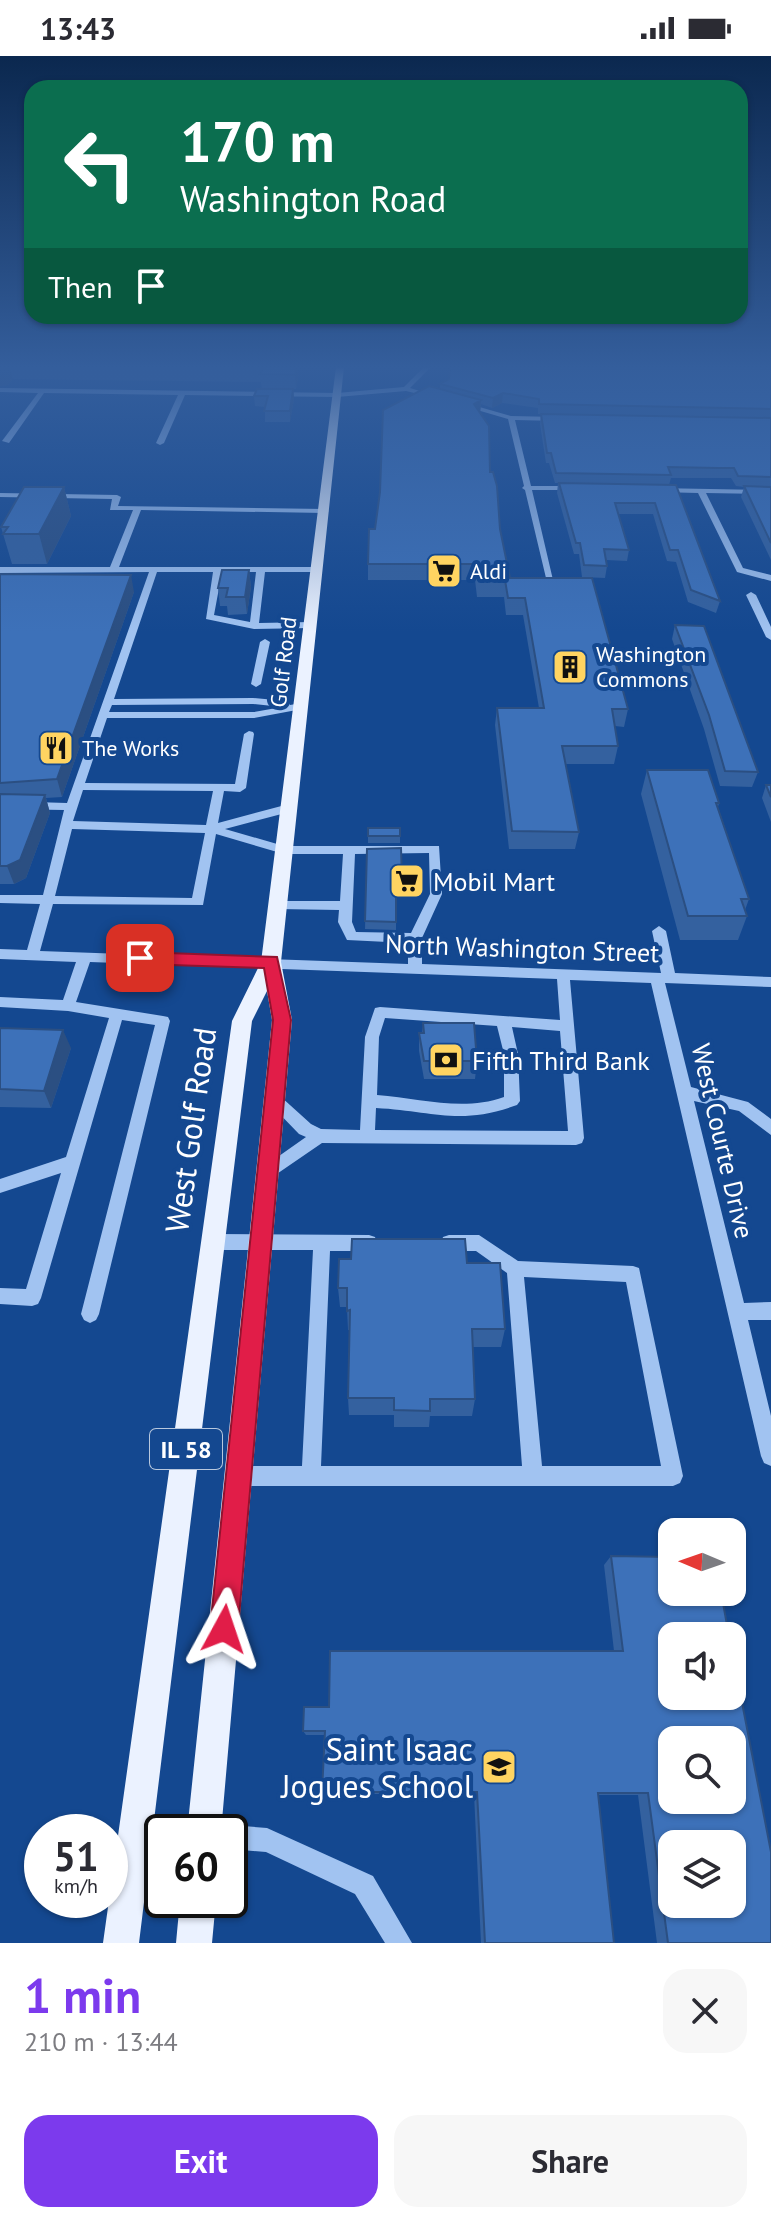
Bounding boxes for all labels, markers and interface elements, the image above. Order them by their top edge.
text: 13:43 [40,9,116,48]
text: 170 m [180,105,335,177]
icon: left [48,112,152,216]
text: Washington Road [180,175,446,222]
icon: arrive [129,264,173,308]
text: Then [48,267,113,306]
supermarket icon: Aldi [425,552,463,590]
place label: Aldi [470,557,507,585]
street label: Golf Road [264,615,302,709]
place label: Washington Commons [596,640,706,693]
building icon: Washington Commons [551,648,589,686]
restaurant icon: The Works [37,729,75,767]
place label: The Works [82,734,179,762]
supermarket icon: Mobil Mart [388,862,426,900]
place label: Mobil Mart [433,865,555,898]
pin [106,924,174,992]
street label: North Washington Street [384,927,660,969]
icon: arrive [118,936,162,980]
street label: West Golf Road [155,1025,225,1235]
street label: West Courte Drive [685,1040,761,1242]
bank icon: Fifth Third Bank [427,1041,465,1079]
place label: Fifth Third Bank [472,1044,650,1077]
road number: IL 58 [150,1429,222,1469]
north arrow [658,1518,746,1606]
map controls [658,1518,746,1918]
position arrow [182,1587,266,1671]
button: sound [658,1622,746,1710]
button: search [658,1726,746,1814]
place label: Saint Isaac Jogues School [279,1728,474,1807]
school or university icon: Saint Isaac Jogues School [480,1748,518,1786]
speed limit sign: 60 [144,1814,248,1918]
text: 51 [53,1830,99,1882]
button: layers [658,1830,746,1918]
text: km/h [54,1873,98,1899]
text: 1 min [24,1964,141,2026]
button: close [663,1969,747,2053]
text: 210 m · 13:44 [24,2025,178,2058]
button: Exit [24,2115,378,2207]
button: Share [394,2115,747,2207]

